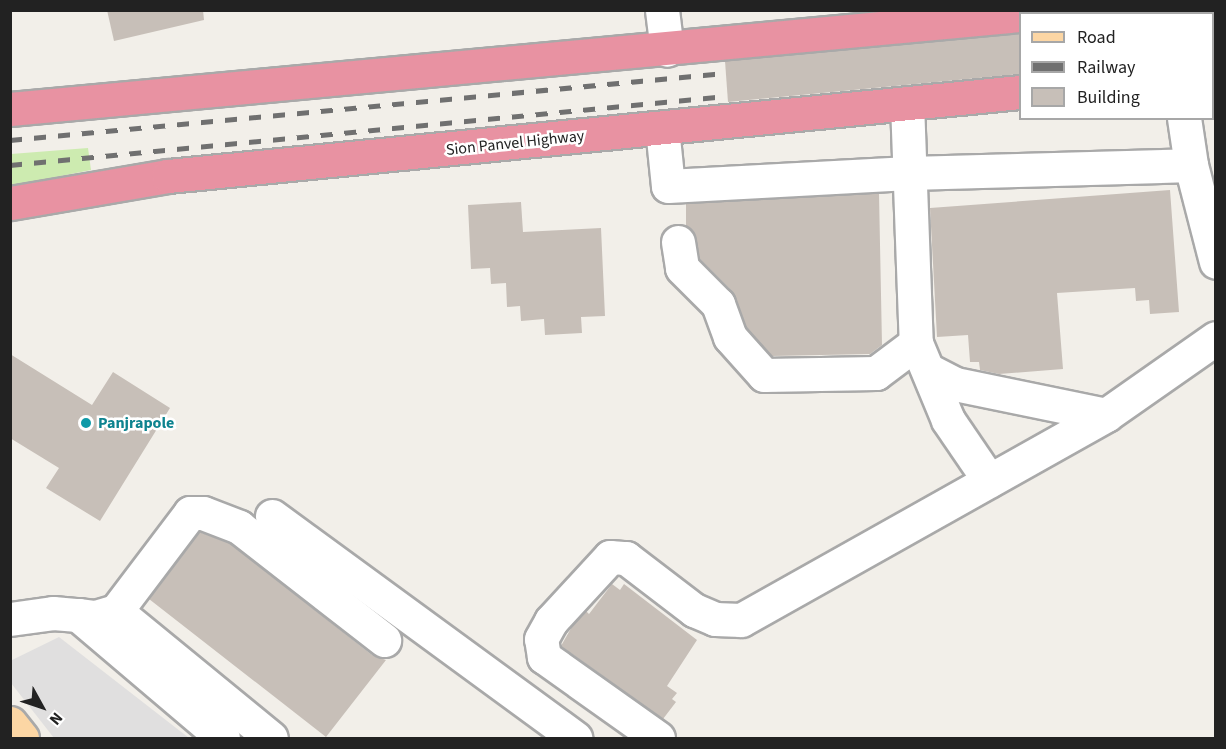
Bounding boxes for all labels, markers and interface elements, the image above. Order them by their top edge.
legend [1019,12,1214,120]
text: Road [1077,25,1116,50]
text: Railway [1077,55,1136,80]
text: Building [1077,85,1140,110]
street label: Sion Panvel Highway [445,126,585,160]
place label: Panjrapole [98,413,174,433]
marker: Panjrapole [79,416,93,430]
north arrow [12,677,72,737]
text: N [44,707,68,730]

